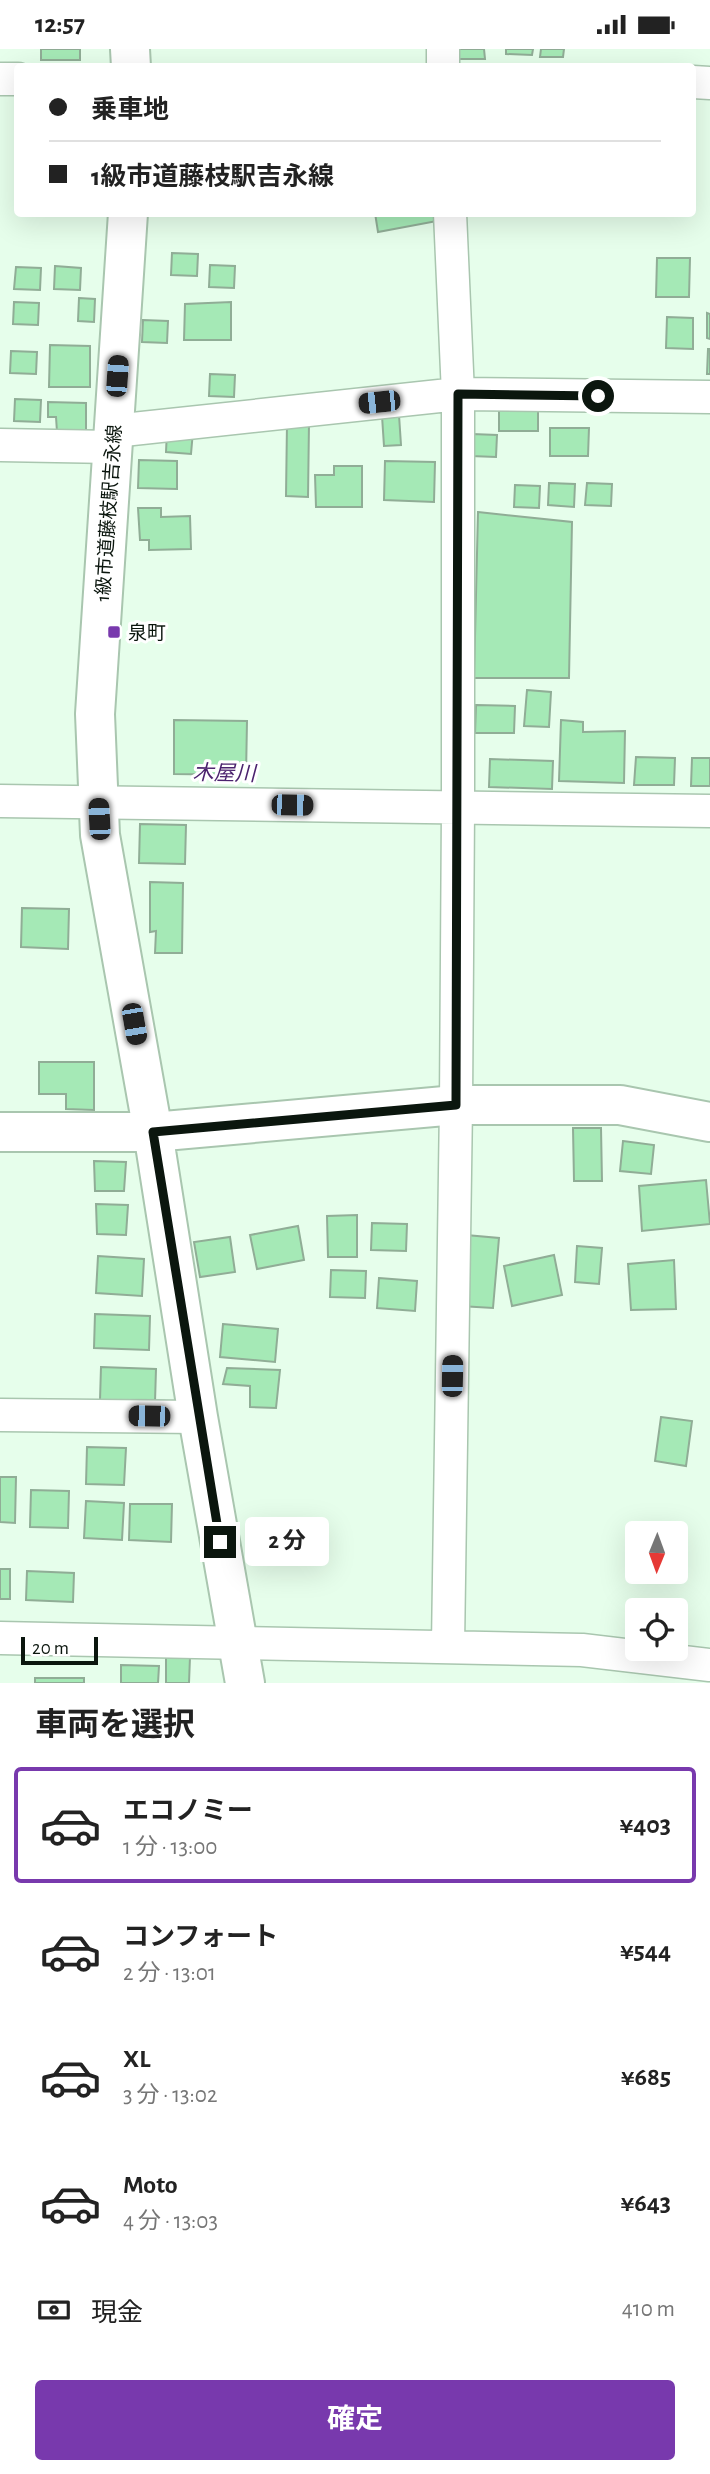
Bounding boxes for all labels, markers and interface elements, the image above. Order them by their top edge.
text: 12:57 [35,11,85,37]
text: 乗車地 [91,97,169,123]
text: 1級市道藤枝駅吉永線 [91,164,334,190]
car [106,354,129,398]
route start [582,380,614,412]
car [358,389,401,415]
street label: 1級市道藤枝駅吉永線 [92,424,125,602]
place label: 泉町 [128,623,166,643]
marker: 泉町 [106,624,122,640]
water label: 木屋川 [192,761,258,785]
car [271,794,314,816]
car [88,797,111,841]
car [121,1001,148,1047]
car [442,1355,463,1397]
car [128,1405,171,1427]
callout: 2 分 [244,1517,328,1567]
north arrow [625,1521,688,1584]
map controls [625,1521,688,1661]
route end [204,1526,236,1558]
text: 2 分 [268,1530,306,1553]
button: locate [625,1598,688,1661]
scale bar [21,1634,98,1666]
text: 20 m [32,1639,69,1658]
text: 車両を選択 [35,1709,195,1741]
icon: car [39,1794,102,1857]
text: エコノミー [123,1798,253,1824]
text: ¥403 [619,1812,671,1838]
text: 1 分 · 13:00 [123,1836,218,1859]
icon: car [39,1920,102,1983]
text: コンフォート [123,1924,278,1950]
text: ¥544 [620,1938,671,1964]
text: 2 分 · 13:01 [123,1962,216,1985]
icon: car [39,2046,102,2109]
text: XL [123,2046,150,2072]
text: ¥685 [621,2064,671,2090]
text: 3 分 · 13:02 [123,2084,217,2107]
icon: car [39,2172,102,2235]
text: Moto [123,2172,178,2198]
text: ¥643 [620,2190,671,2216]
text: 4 分 · 13:03 [123,2210,218,2233]
icon: cash [35,2291,73,2329]
text: 410 m [622,2298,675,2321]
text: 現金 [91,2300,143,2326]
button: 確定 [35,2380,675,2460]

